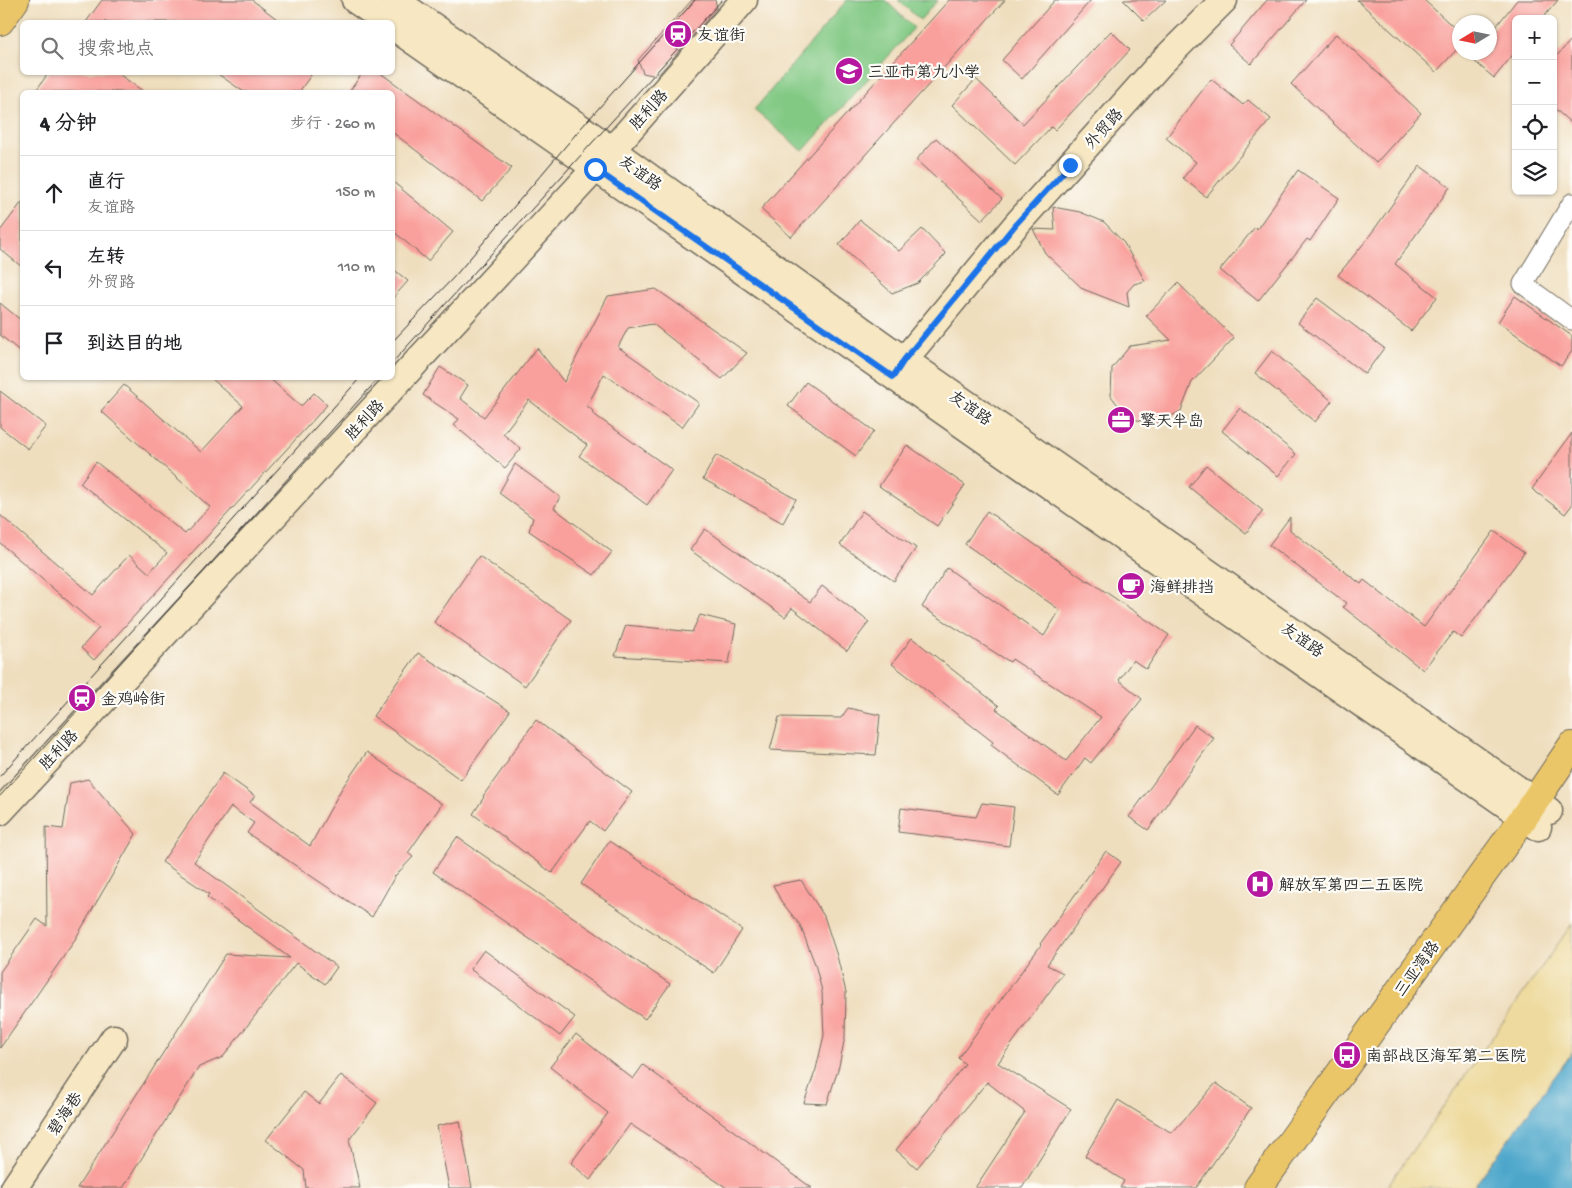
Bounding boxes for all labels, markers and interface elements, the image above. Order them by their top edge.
north arrow [1452,15,1497,60]
map controls [1512,15,1557,195]
button: + [1512,15,1557,60]
station icon: 友谊街 [663,19,693,49]
search box [20,20,395,75]
place label: 友谊街 [697,26,745,47]
icon: search [38,34,66,62]
text: 搜索地点 [78,39,154,62]
school or university icon: 三亚市第九小学 [834,56,864,86]
button: − [1512,60,1557,105]
place label: 三亚市第九小学 [868,64,980,84]
street label: 胜利路 [626,86,674,136]
street label: 外贸路 [1081,105,1129,155]
button: locate [1512,105,1557,150]
text: 4 分钟 [40,113,97,138]
text: 步行 · 260 m [290,116,375,135]
button: layers [1512,150,1557,195]
street label: 友谊路 [614,151,665,197]
route end [1059,154,1082,177]
route start [584,158,607,181]
text: 直行 [87,172,125,195]
icon: ahead [40,179,68,207]
text: 150 m [336,184,375,203]
text: 友谊路 [87,200,135,219]
text: 左转 [87,247,125,270]
icon: left [40,254,68,282]
text: 110 m [338,259,375,278]
text: 外贸路 [87,275,135,294]
icon: arrive [40,329,68,357]
text: 到达目的地 [87,334,182,357]
street label: 友谊路 [944,387,995,431]
street label: 胜利路 [342,396,390,445]
office icon: 擎天半岛 [1106,405,1136,435]
place label: 擎天半岛 [1140,412,1204,433]
cafe icon: 海鲜排挡 [1116,571,1146,601]
place label: 海鲜排挡 [1150,578,1214,599]
street label: 友谊路 [1276,619,1327,663]
station icon: 金鸡岭街 [67,683,97,713]
place label: 金鸡岭街 [101,690,165,711]
street label: 胜利路 [36,726,84,775]
hospital icon: 解放军第四二五医院 [1245,869,1275,899]
place label: 解放军第四二五医院 [1279,876,1423,897]
street label: 三亚湾路 [1391,937,1445,1002]
bus stop icon: 南部战区海军第二医院 [1332,1040,1362,1070]
place label: 南部战区海军第二医院 [1366,1047,1526,1068]
street label: 碧海巷 [44,1089,88,1140]

